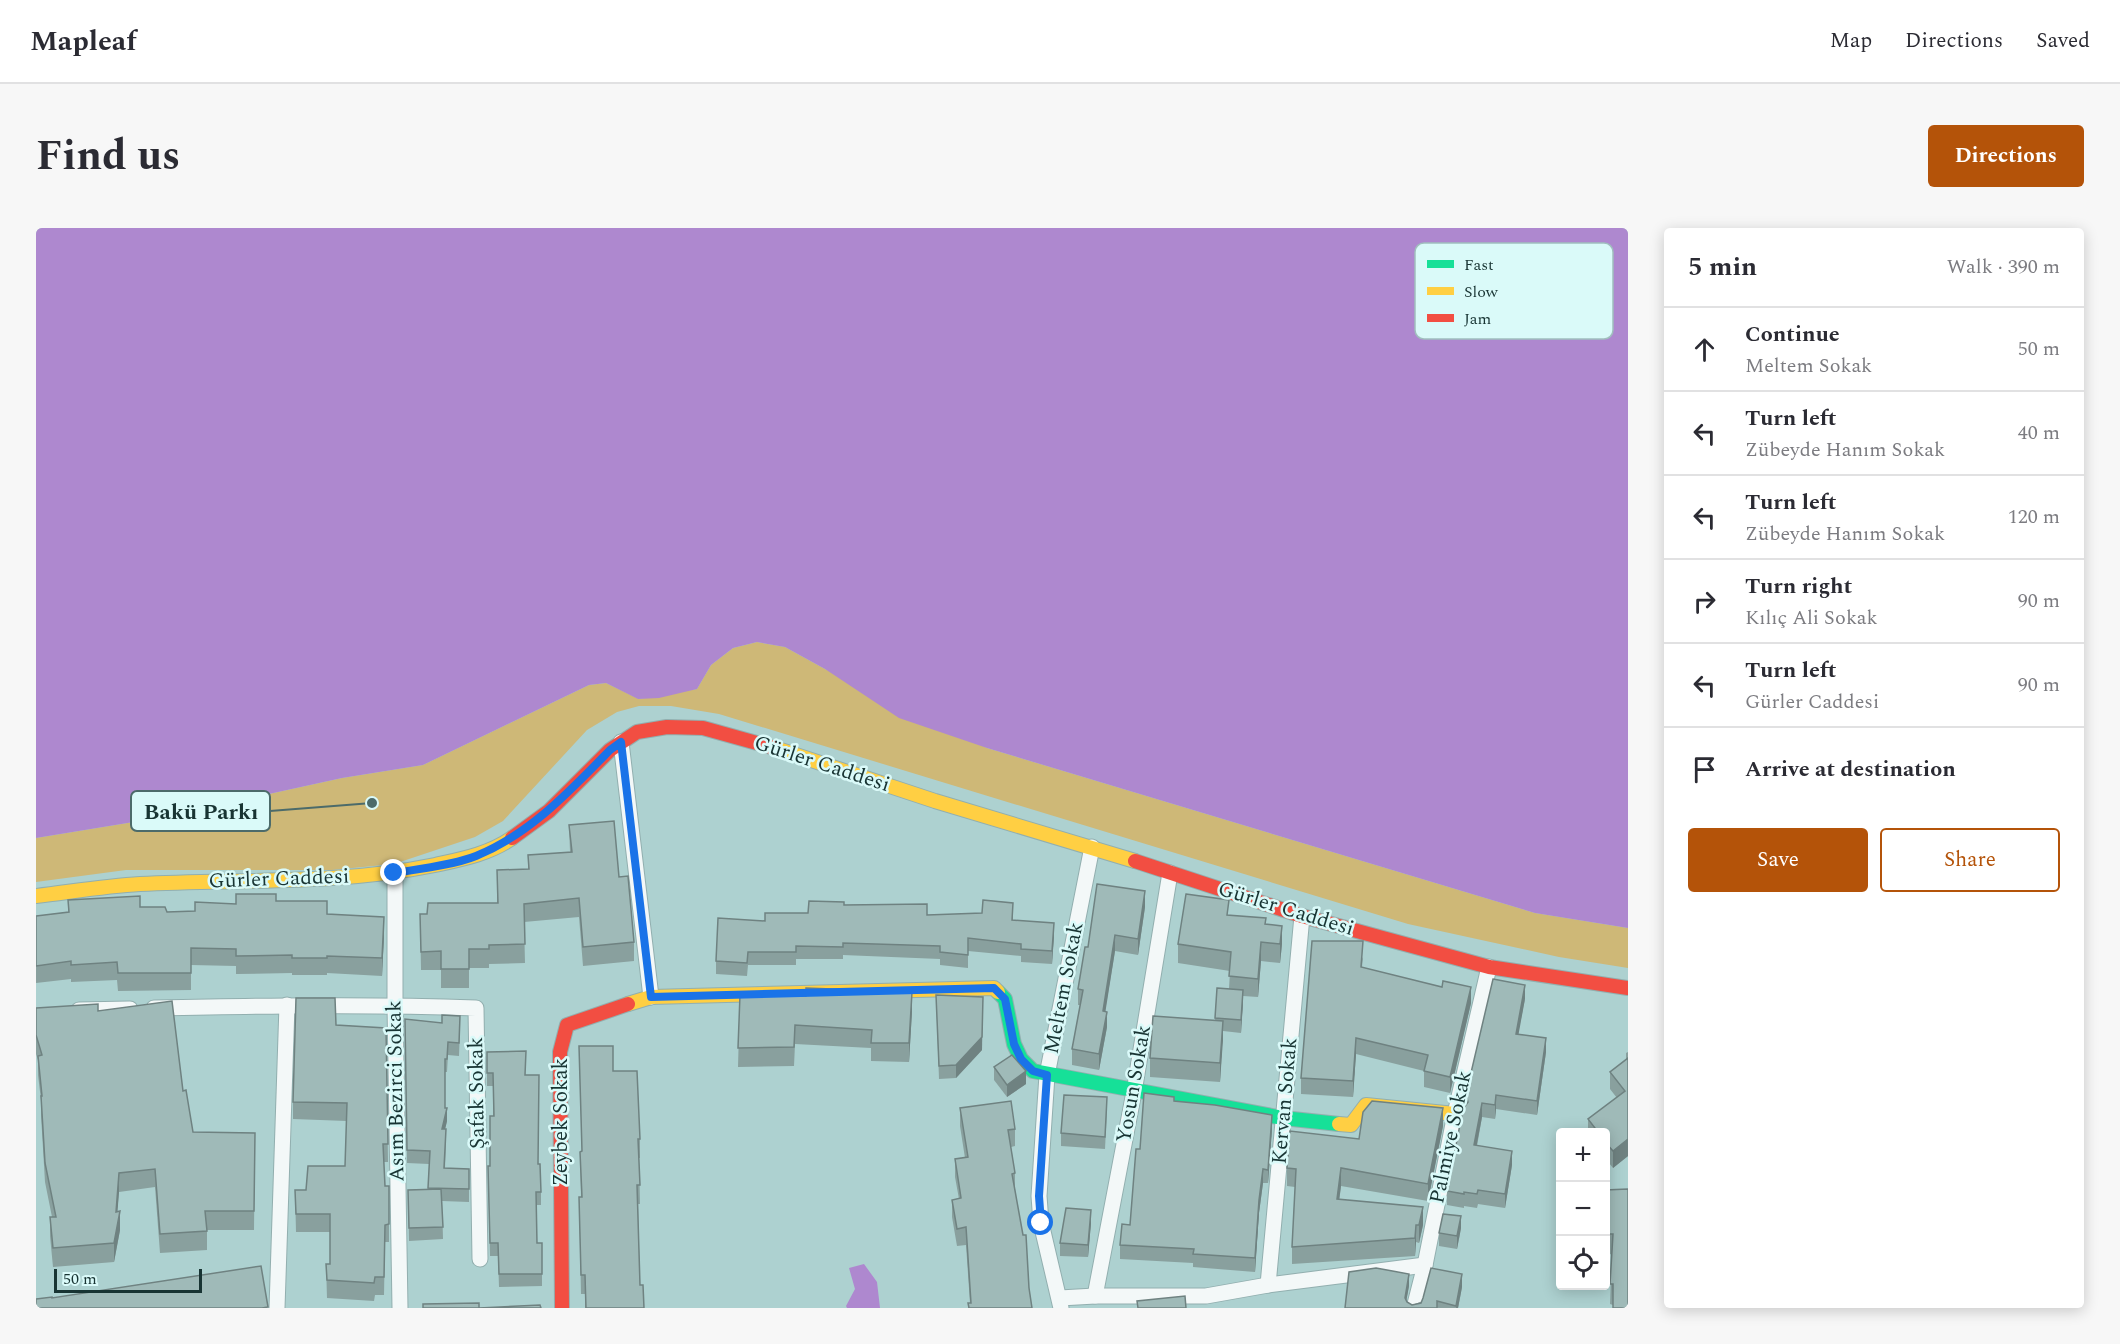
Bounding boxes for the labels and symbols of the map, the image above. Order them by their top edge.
legend [1415,243,1613,339]
text: Fast [1464,253,1494,277]
text: Slow [1464,280,1499,304]
text: Jam [1464,307,1492,331]
street label: Gürler Caddesi [750,727,894,801]
callout: Bakü Parkı [131,791,270,831]
text: Bakü Parkı [144,796,258,829]
route end [380,859,406,885]
street label: Gürler Caddesi [208,861,350,897]
street label: Gürler Caddesi [1214,873,1358,945]
street label: Meltem Sokak [1036,919,1093,1057]
street label: Asım Bezirci Sokak [378,1000,414,1182]
street label: Yosun Sokak [1108,1022,1160,1146]
street label: Şafak Sokak [460,1036,494,1149]
street label: Kervan Sokak [1264,1036,1307,1166]
street label: Zeybek Sokak [545,1057,577,1186]
street label: Palmiye Sokak [1421,1067,1481,1207]
route start [1027,1209,1053,1235]
scale bar [54,1266,202,1294]

